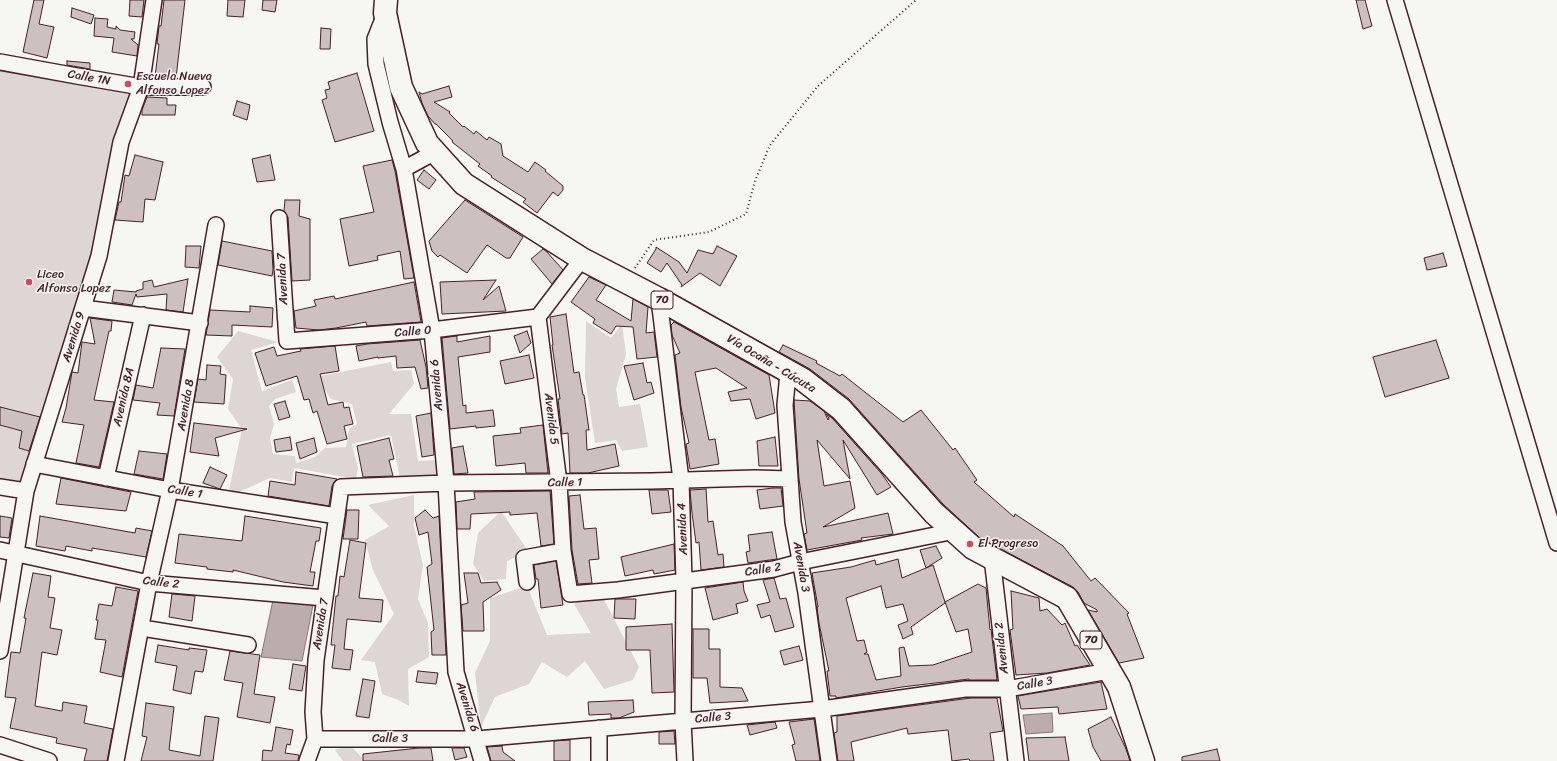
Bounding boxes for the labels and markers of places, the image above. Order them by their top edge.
place label: Escuela Nueva Alfonso Lopez [136,70,212,98]
marker: Escuela Nueva Alfonso Lopez [123,79,133,89]
place label: Liceo Alfonso Lopez [37,268,111,296]
marker: Liceo Alfonso Lopez [24,277,34,287]
place label: El Progreso [978,537,1038,551]
marker: El Progreso [965,539,975,549]

